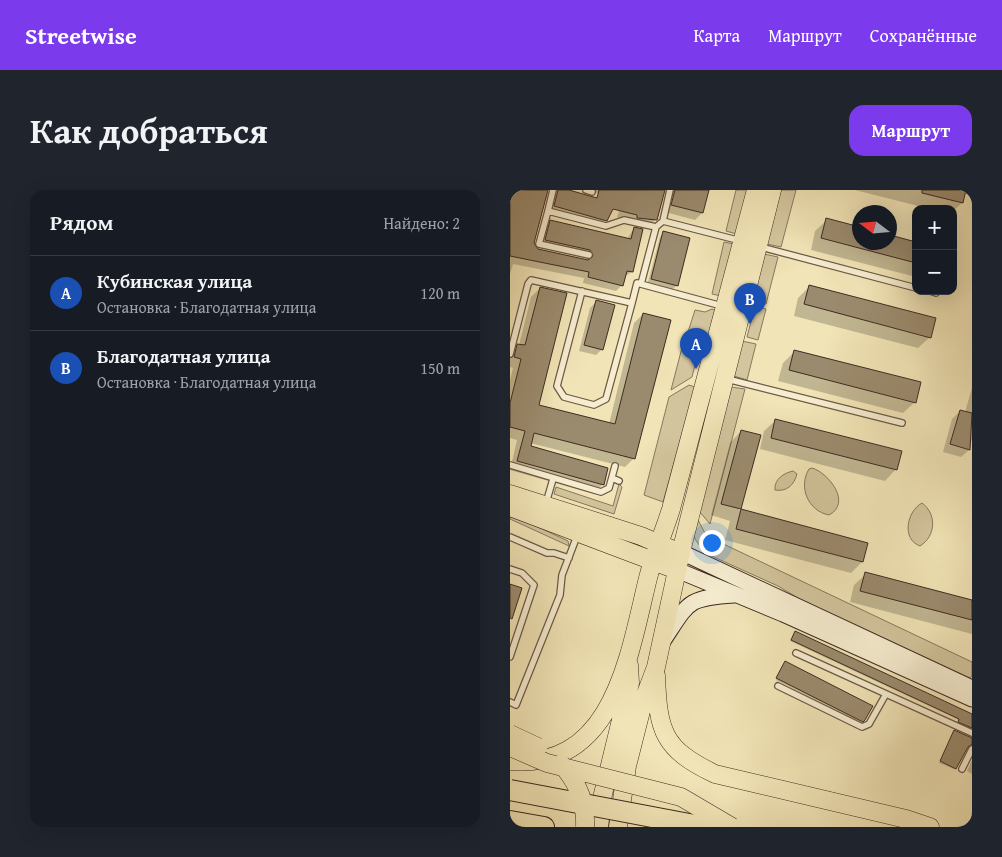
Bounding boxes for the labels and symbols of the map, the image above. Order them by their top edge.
north arrow [852,205,897,250]
pin: B [734,283,766,324]
pin: A [680,328,712,369]
your location [699,530,725,556]

